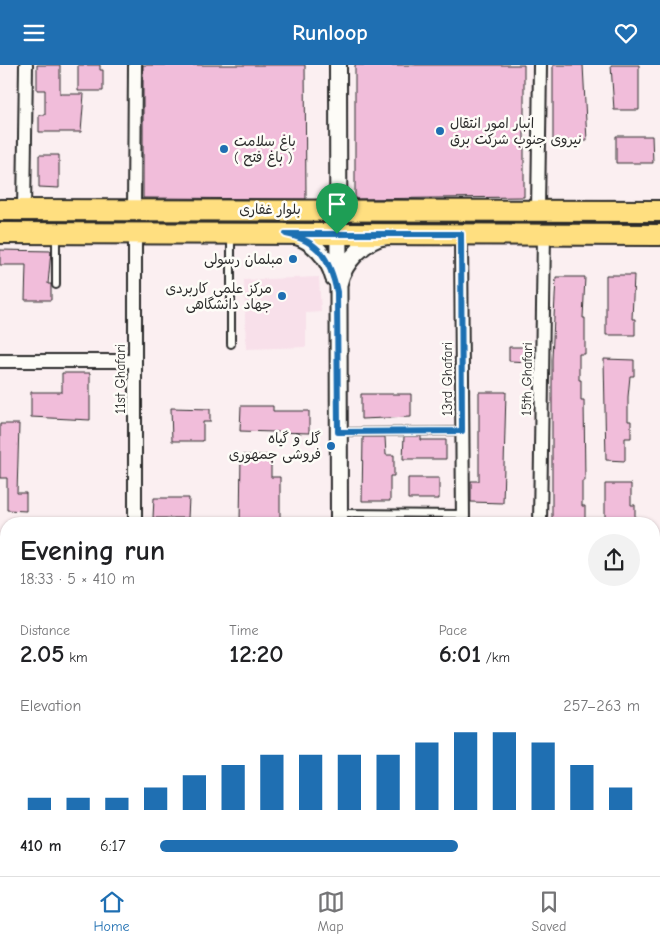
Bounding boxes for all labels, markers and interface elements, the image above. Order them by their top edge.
icon: menu [20,19,48,47]
icon: heart [612,19,640,47]
text: Runloop [292,20,368,46]
place label: انبار امور انتقال نیروی جنوب شرکت برق [450,115,582,149]
marker: انبار امور انتقال نیروی جنوب شرکت برق [434,125,446,137]
place label: باغ سلامت ( باغ فتح ) [234,133,296,167]
marker: باغ سلامت ( باغ فتح ) [218,143,230,155]
pin [316,183,358,234]
icon: arrive [323,190,351,218]
street label: بلوار غفاری [239,201,301,218]
place label: مبلمان رسولی [204,251,283,268]
marker: مبلمان رسولی [287,253,299,265]
place label: مرکز علمی کاربردی جهاد دانشگاهی [166,280,272,313]
marker: مرکز علمی کاربردی جهاد دانشگاهی [276,290,288,302]
street label: 13rd Ghafari [439,342,456,416]
street label: 15th Ghafari [518,342,536,416]
street label: 11st Ghafari [112,344,129,414]
place label: گل و گیاه فروشی جمهوری [229,430,321,464]
marker: گل و گیاه فروشی جمهوری [325,440,337,452]
button: share [588,534,640,586]
text: Evening run [20,535,165,567]
text: 18:33 · 5 × 410 m [20,570,135,588]
text: Distance [20,622,70,639]
text: Time [229,622,258,639]
text: Pace [439,622,467,639]
text: 2.05 [20,639,65,668]
text: 12:20 [229,639,284,668]
text: 6:01 [439,639,481,668]
text: km [65,649,88,666]
text: /km [481,649,510,666]
text: Elevation [20,697,81,715]
text: 257–263 m [563,697,640,715]
text: 410 m [20,837,61,855]
text: 6:17 [100,837,125,855]
tab: Home [93,888,130,935]
tab: Map [317,888,345,935]
tab: Saved [532,888,567,935]

